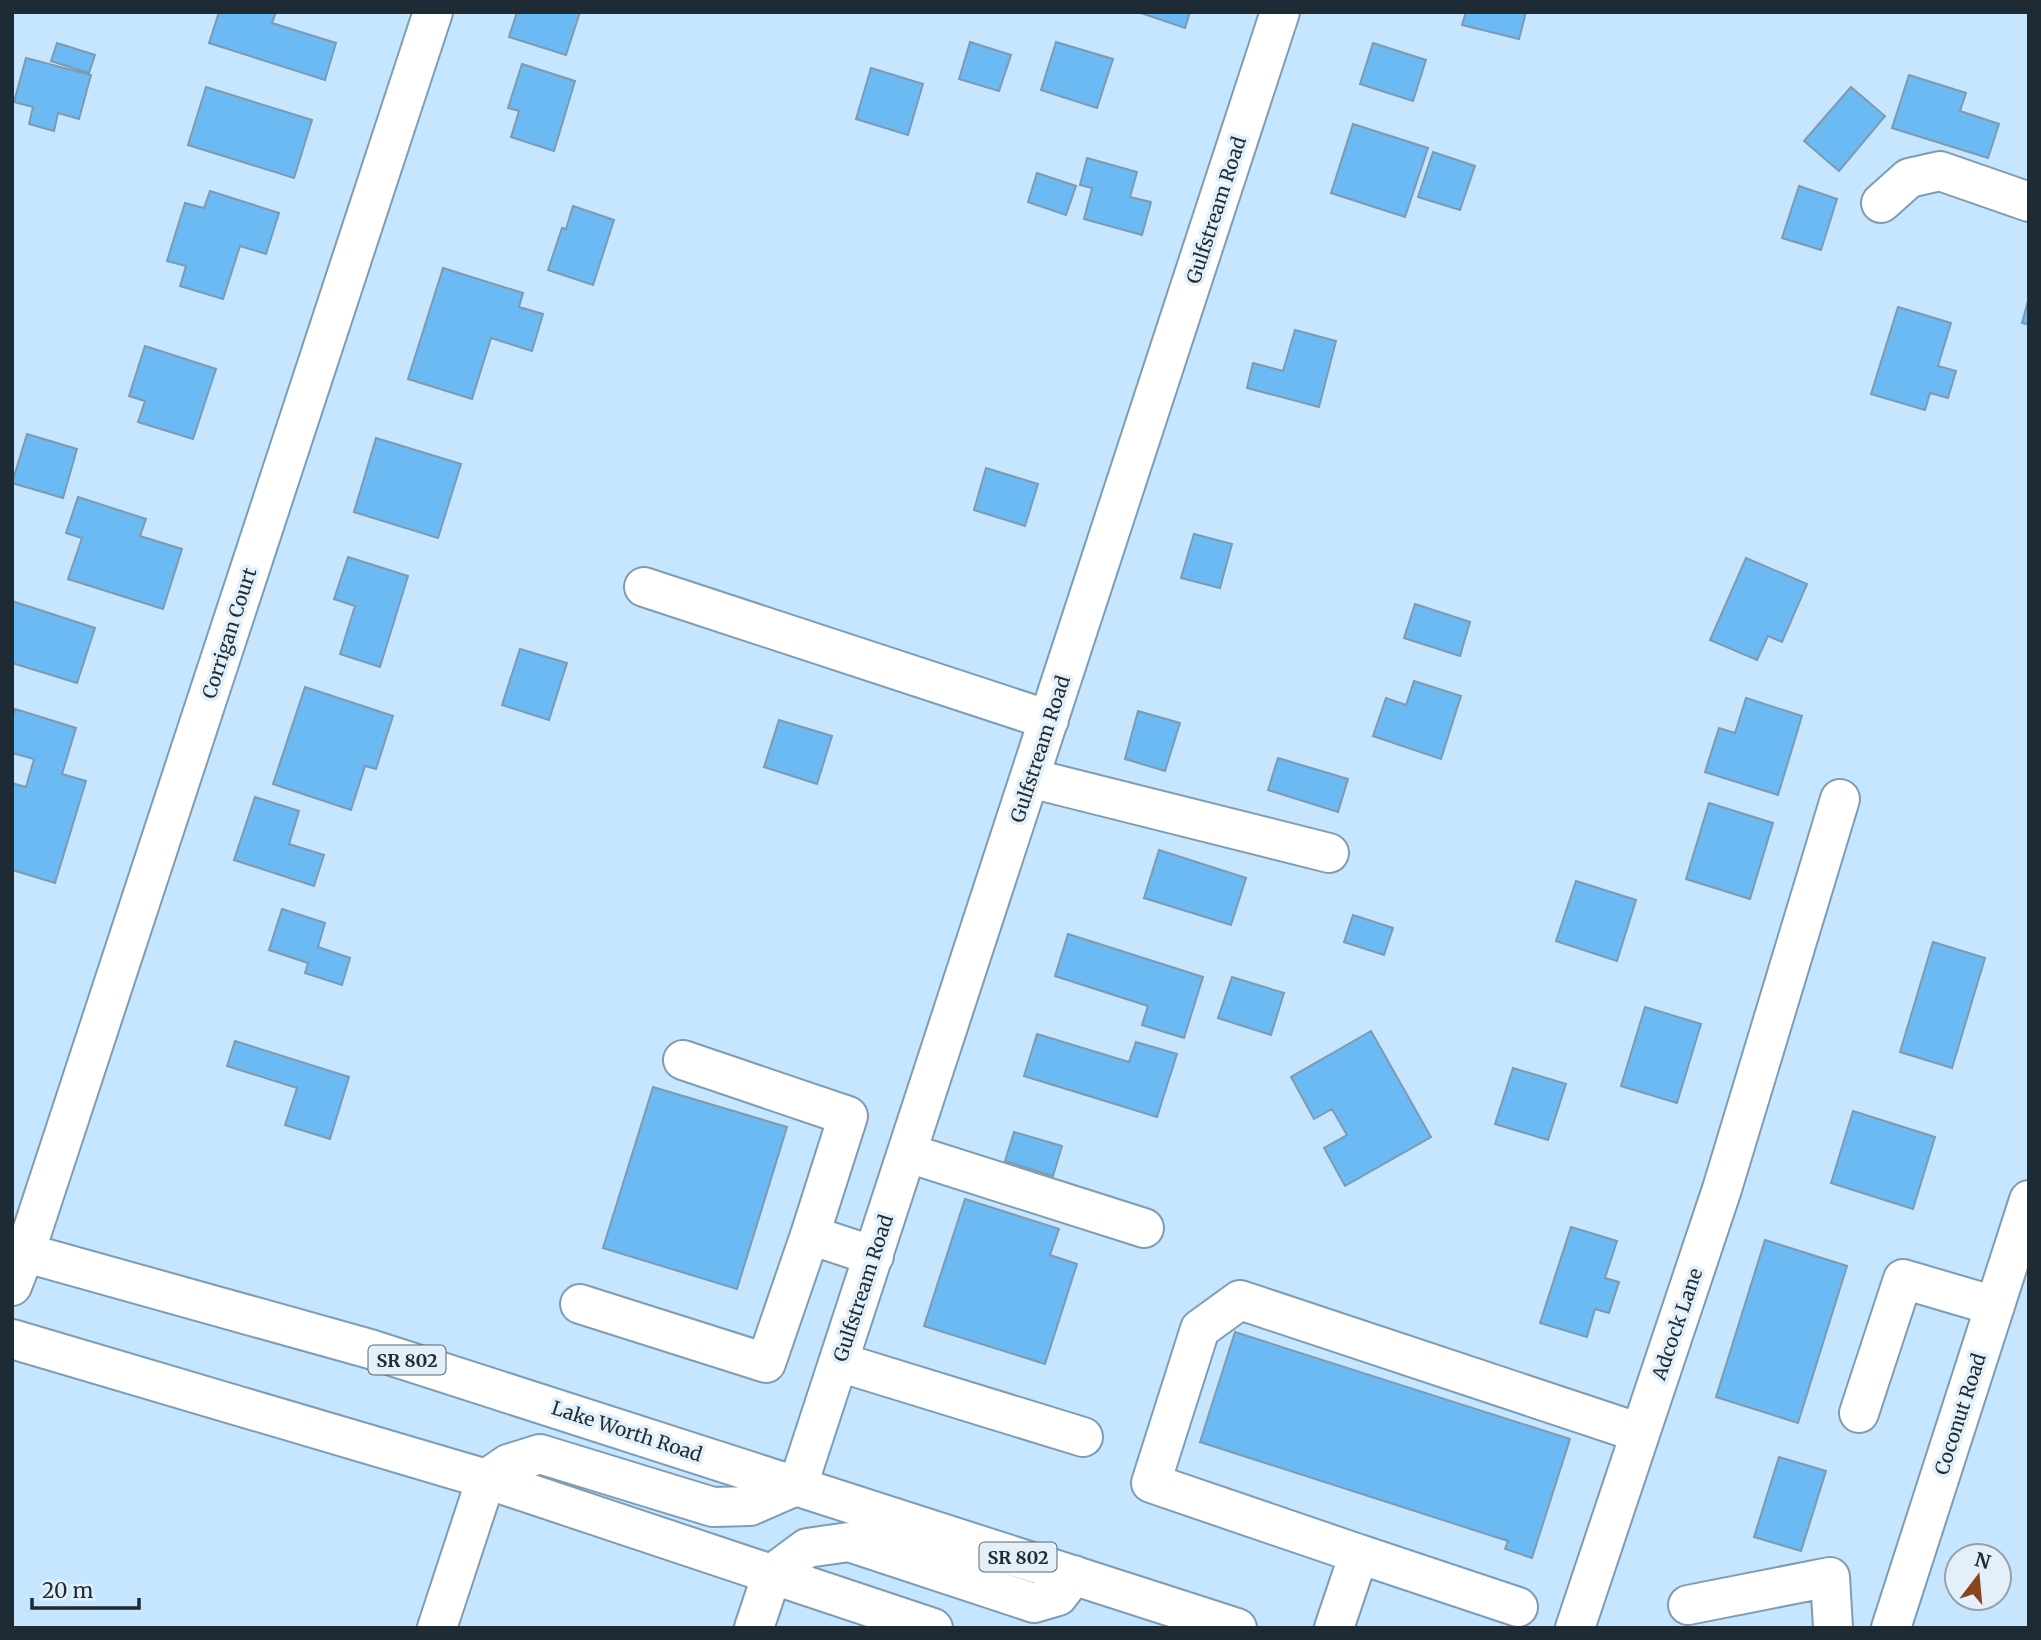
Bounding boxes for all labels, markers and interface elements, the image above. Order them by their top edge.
street label: Gulfstream Road [1181,134,1251,286]
street label: Corrigan Court [197,564,262,701]
street label: Gulfstream Road [1005,673,1075,825]
street label: Gulfstream Road [828,1212,898,1364]
street label: Adcock Lane [1646,1265,1707,1384]
road number: SR 802 [368,1345,446,1374]
street label: Coconut Road [1929,1350,1991,1478]
street label: Lake Worth Road [549,1395,705,1467]
road number: SR 802 [979,1542,1056,1572]
north arrow [1943,1542,2013,1612]
text: N [1972,1547,1993,1574]
scale bar [32,1566,138,1610]
text: 20 m [42,1577,94,1604]

